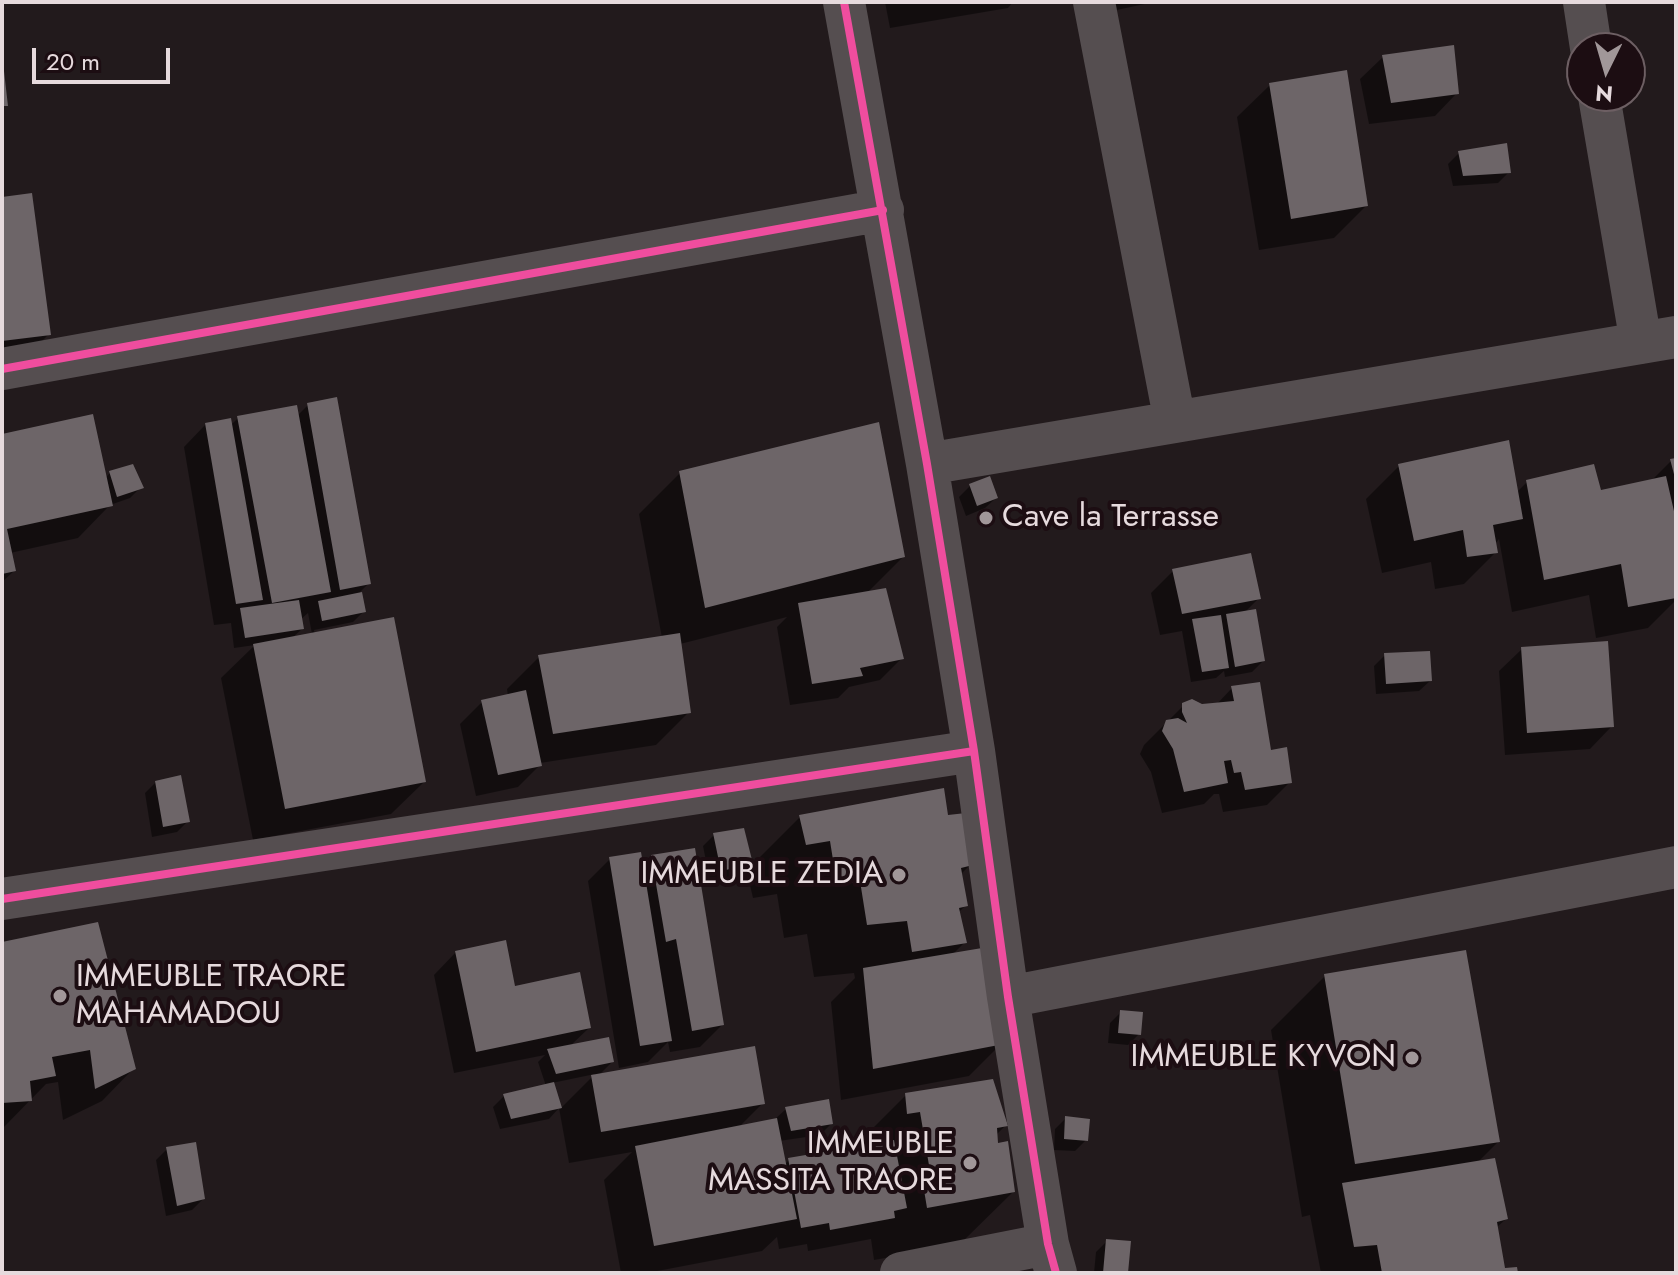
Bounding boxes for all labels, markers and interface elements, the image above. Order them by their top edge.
scale bar [36,32,174,82]
north arrow [1566,32,1646,112]
text: 20 m [46,44,100,79]
text: N [1594,77,1614,111]
place label: Cave la Terrasse [1002,499,1219,537]
marker: Cave la Terrasse [977,509,995,527]
place label: IMMEUBLE ZEDIA [640,856,883,894]
marker: IMMEUBLE ZEDIA [890,866,908,884]
place label: IMMEUBLE TRAORE MAHAMADOU [76,959,347,1034]
marker: IMMEUBLE TRAORE MAHAMADOU [51,987,69,1005]
place label: IMMEUBLE KYVON [1131,1039,1396,1077]
marker: IMMEUBLE KYVON [1403,1049,1421,1067]
place label: IMMEUBLE MASSITA TRAORE [708,1126,954,1201]
marker: IMMEUBLE MASSITA TRAORE [961,1154,979,1172]

